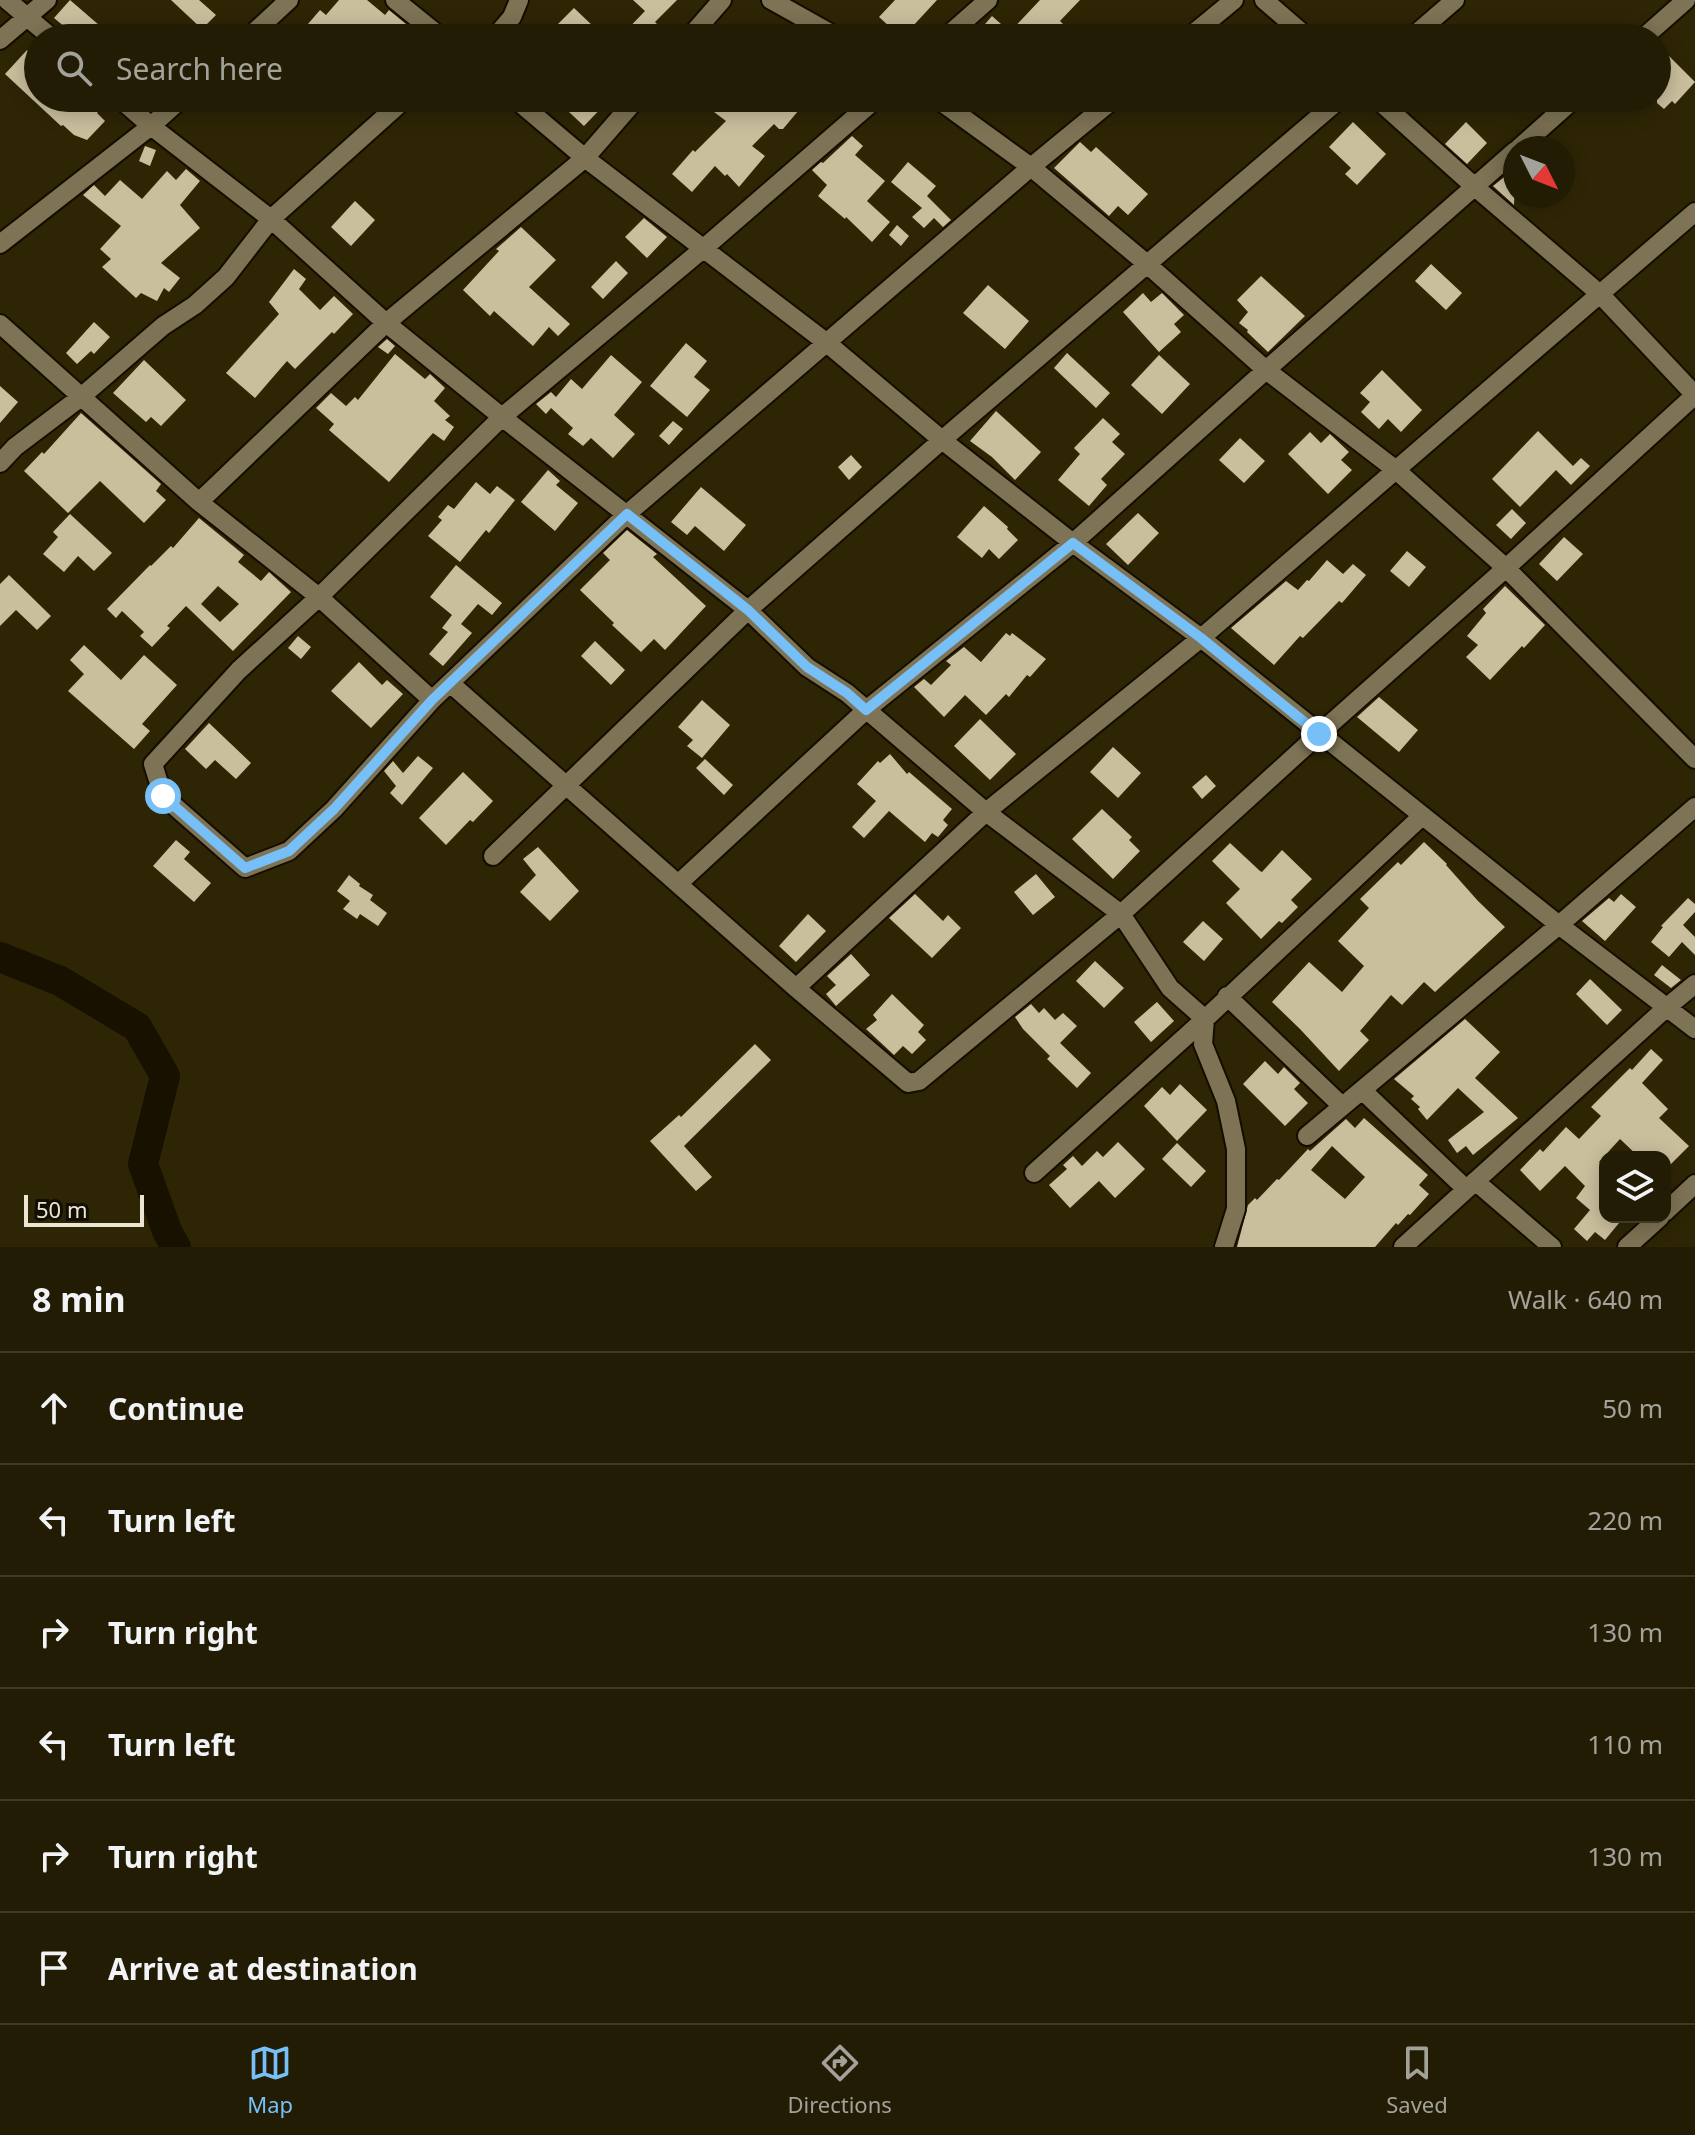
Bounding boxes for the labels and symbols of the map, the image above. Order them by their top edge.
north arrow [1503,136,1575,208]
route end [1301,716,1337,752]
route start [145,778,181,814]
scale bar [24,1191,144,1227]

